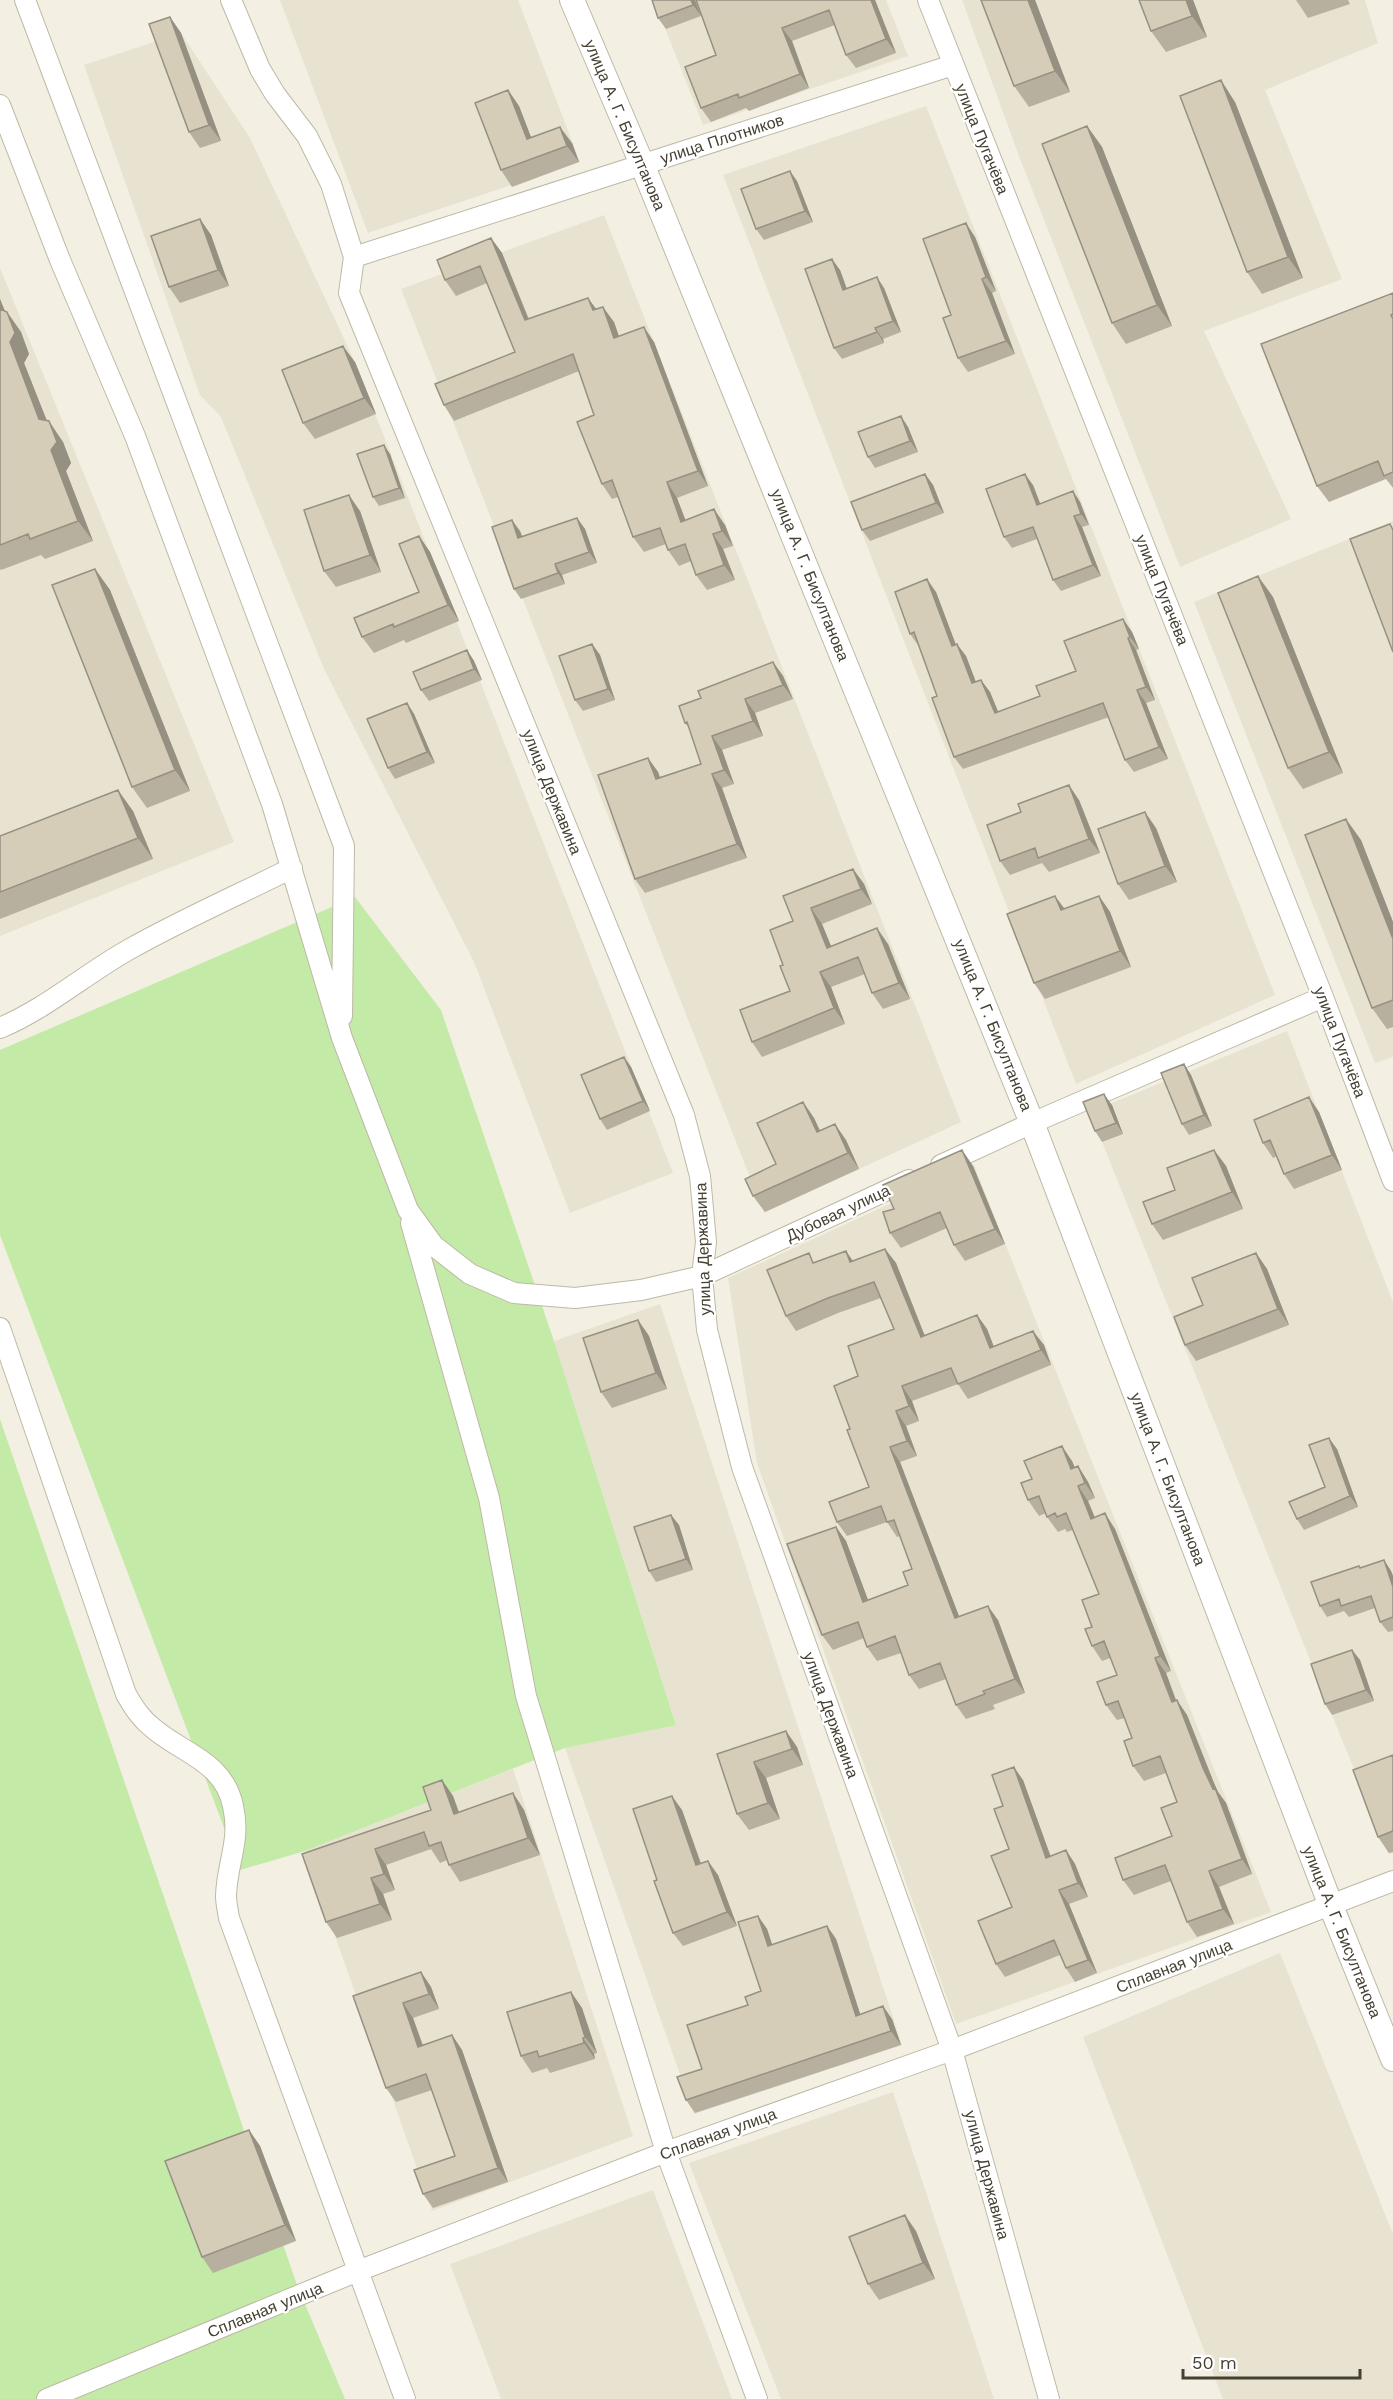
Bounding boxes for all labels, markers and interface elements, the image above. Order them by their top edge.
street label: улица А. Г. Бисултанова [580,37,670,213]
street label: улица Пугачёва [951,81,1013,197]
street label: улица Плотников [658,110,786,168]
street label: улица А. Г. Бисултанова [767,486,853,664]
street label: улица Пугачёва [1131,532,1193,648]
street label: улица Державина [518,727,586,857]
street label: улица А. Г. Бисултанова [950,936,1036,1114]
street label: улица Пугачёва [1310,984,1370,1100]
street label: Дубовая улица [783,1181,893,1245]
street label: улица Державина [691,1182,715,1316]
street label: улица А. Г. Бисултанова [1126,1390,1210,1568]
street label: улица Державина [799,1649,863,1781]
street label: улица А. Г. Бисултанова [1299,1843,1385,2021]
street label: Сплавная улица [1113,1935,1235,1997]
street label: Сплавная улица [657,2104,779,2164]
street label: улица Державина [961,2108,1013,2242]
street label: Сплавная улица [205,2278,326,2342]
scale bar [1183,2342,1360,2380]
text: 50 m [1192,2352,1237,2373]

